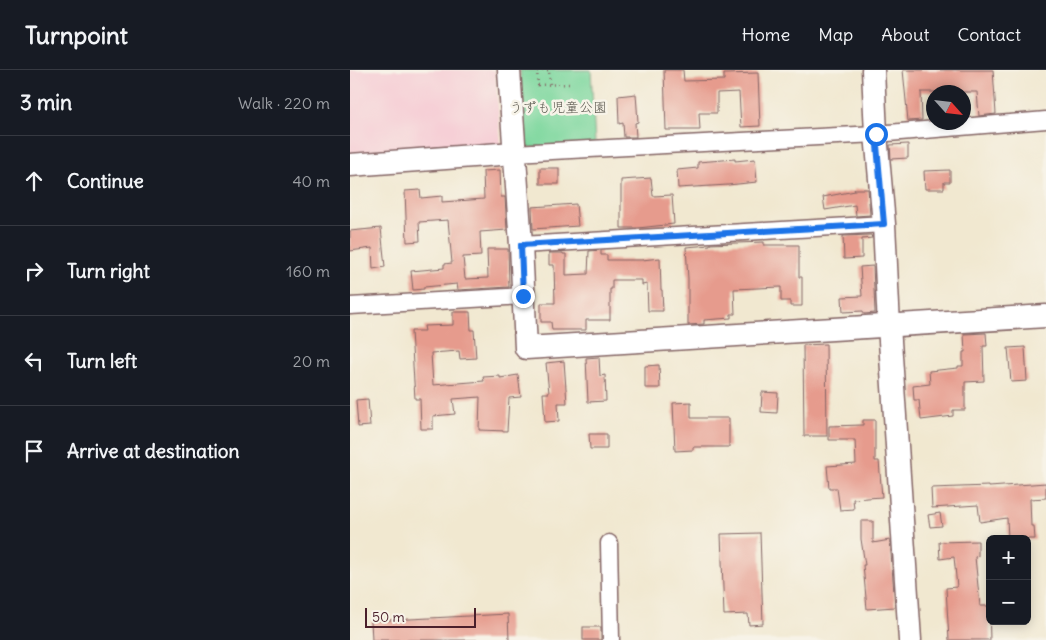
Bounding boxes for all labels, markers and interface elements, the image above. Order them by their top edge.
text: Turnpoint [25,20,128,50]
text: Home [742,23,790,46]
text: Map [818,23,853,46]
text: About [881,23,929,46]
text: Contact [957,23,1021,46]
north arrow [926,85,971,130]
text: 3 min [20,89,72,116]
text: Walk · 220 m [238,93,330,113]
park label: うずも児童公園 [509,98,607,116]
route start [865,123,888,146]
icon: ahead [20,167,48,195]
text: Continue [67,169,144,193]
text: 40 m [292,171,330,191]
icon: right [20,257,48,285]
text: Turn right [67,259,150,283]
text: 160 m [286,261,330,281]
route end [512,285,535,308]
icon: left [20,347,48,375]
text: Turn left [67,349,137,373]
text: 20 m [293,351,330,371]
icon: arrive [20,437,48,465]
text: Arrive at destination [67,439,240,463]
map controls [986,535,1031,625]
button: + [986,535,1031,580]
button: − [986,580,1031,625]
scale bar [365,605,476,628]
text: 50 m [372,608,405,626]

